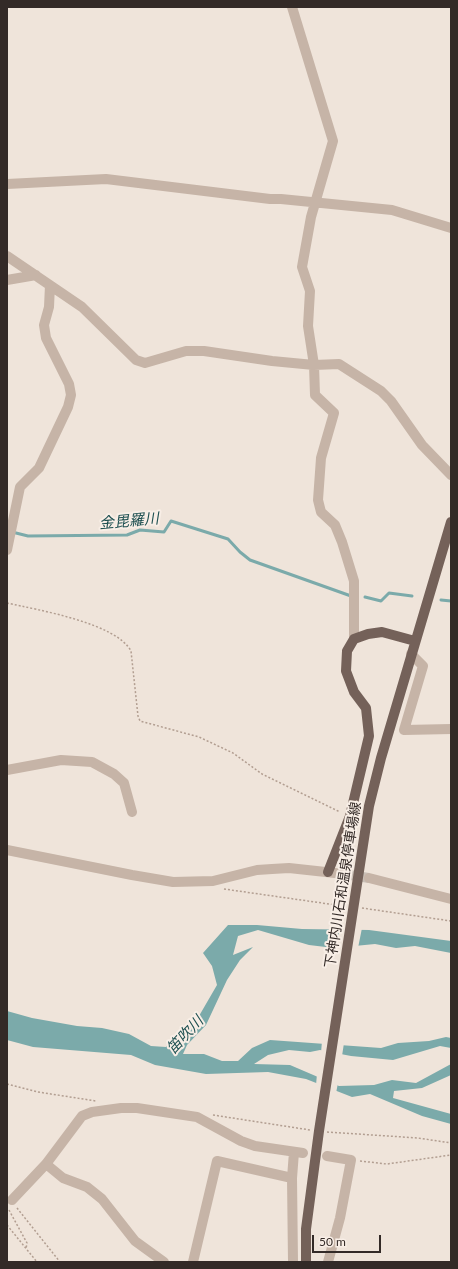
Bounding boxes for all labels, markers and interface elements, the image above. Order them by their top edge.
water label: 金毘羅川 [98,509,160,533]
street label: 下神内川石和温泉停車場線 [322,801,364,969]
water label: 笛吹川 [163,1012,207,1058]
scale bar [314,1227,383,1253]
text: 50 m [319,1234,346,1249]

